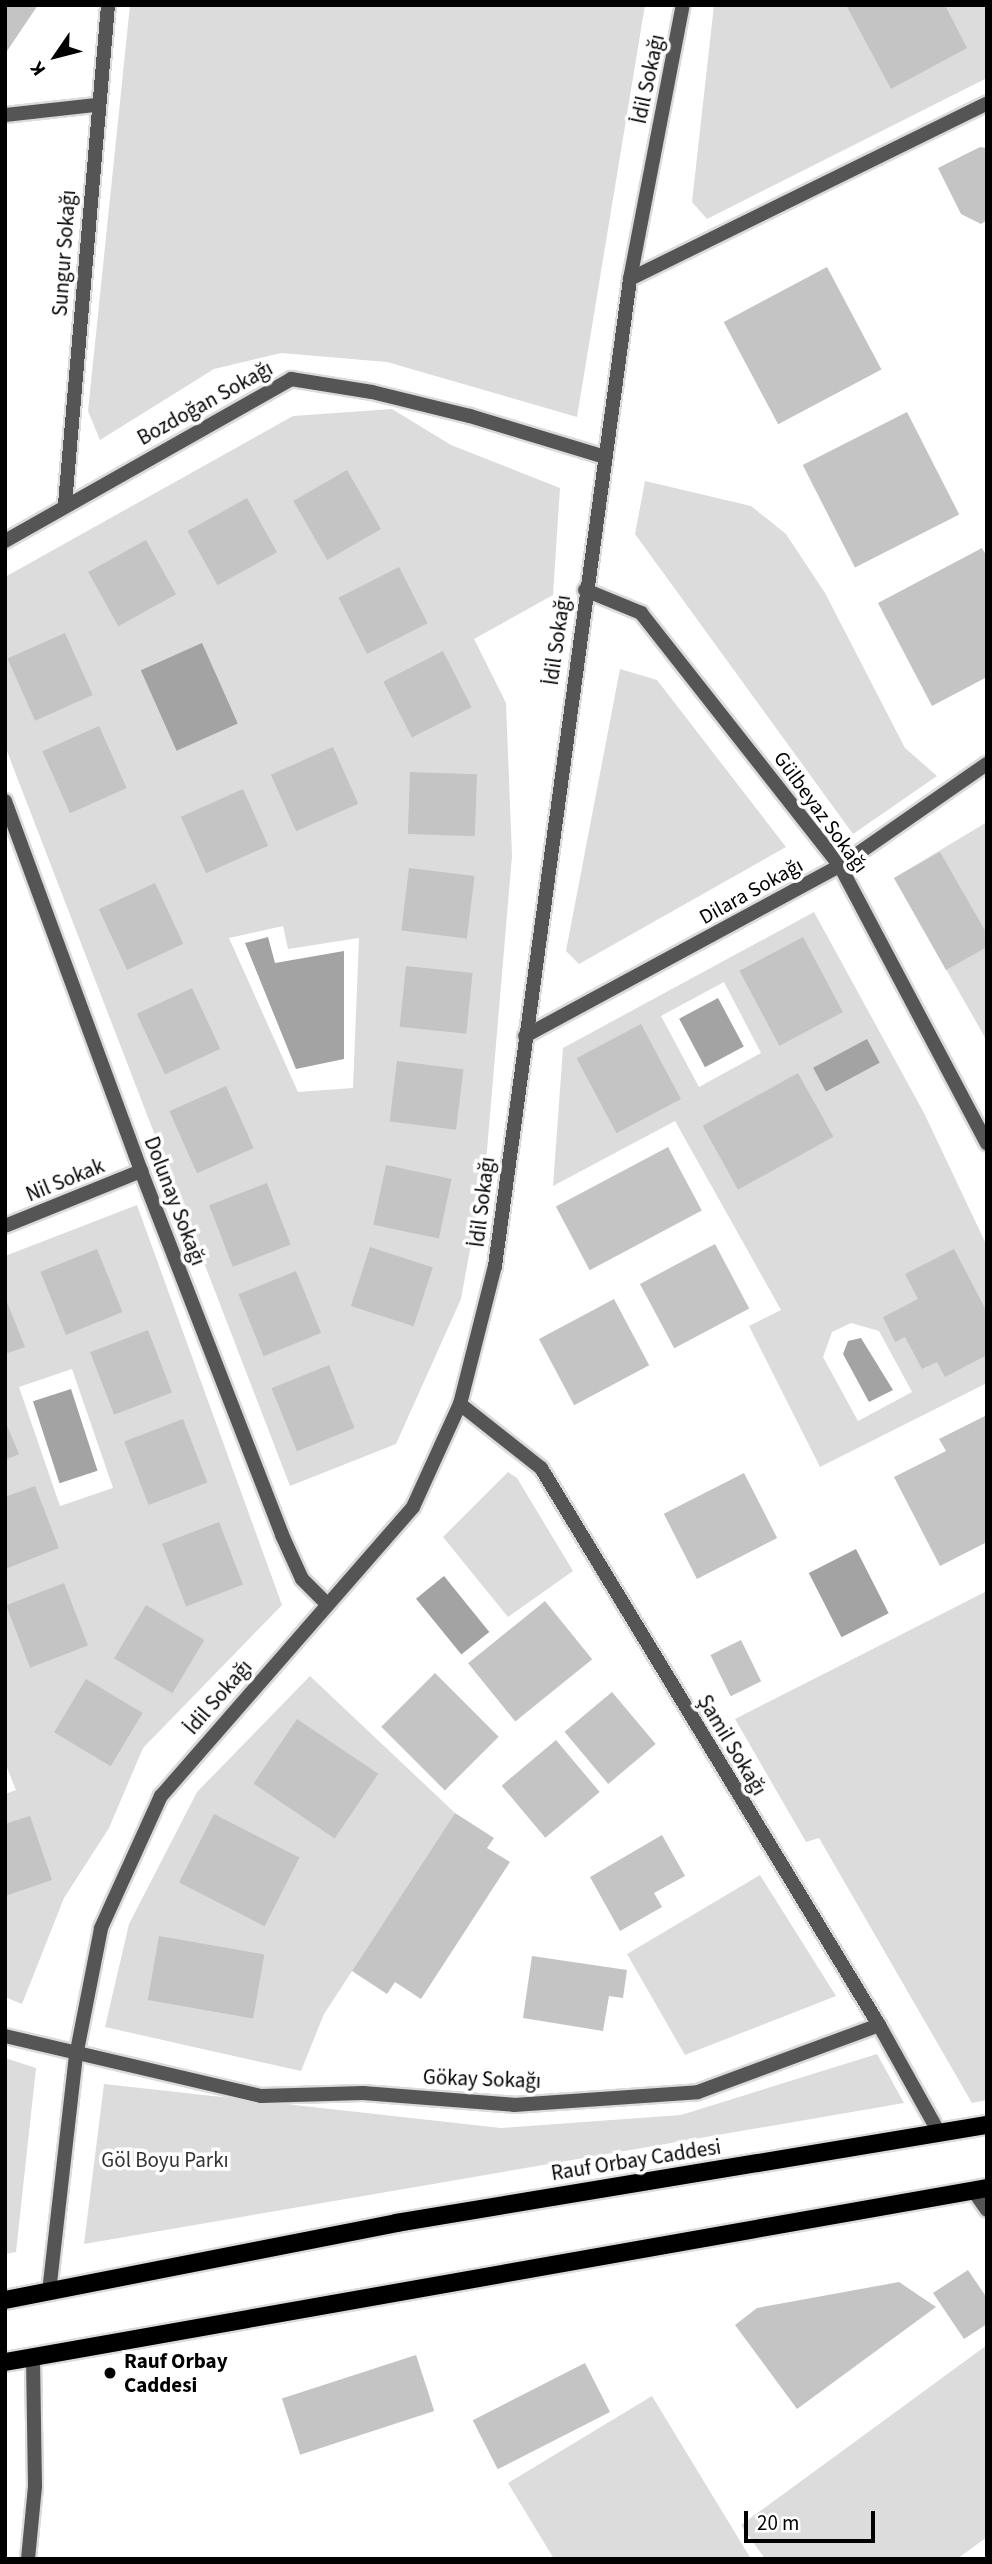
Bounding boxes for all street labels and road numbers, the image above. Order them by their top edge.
street label: İdil Sokağı [626,32,670,126]
street label: Sungur Sokağı [47,189,81,317]
street label: Bozdoğan Sokağı [133,355,277,451]
street label: İdil Sokağı [538,593,576,687]
street label: Gülbeyaz Sokağı [768,746,874,878]
street label: Dilara Sokağı [695,852,807,930]
street label: Dolunay Sokağı [139,1133,211,1269]
street label: Nil Sokak [22,1153,108,1207]
street label: İdil Sokağı [464,1155,500,1249]
street label: İdil Sokağı [179,1654,257,1740]
street label: Şamil Sokağı [692,1690,772,1800]
street label: Gökay Sokağı [422,2064,542,2094]
street label: Rauf Orbay Caddesi [549,2134,723,2186]

